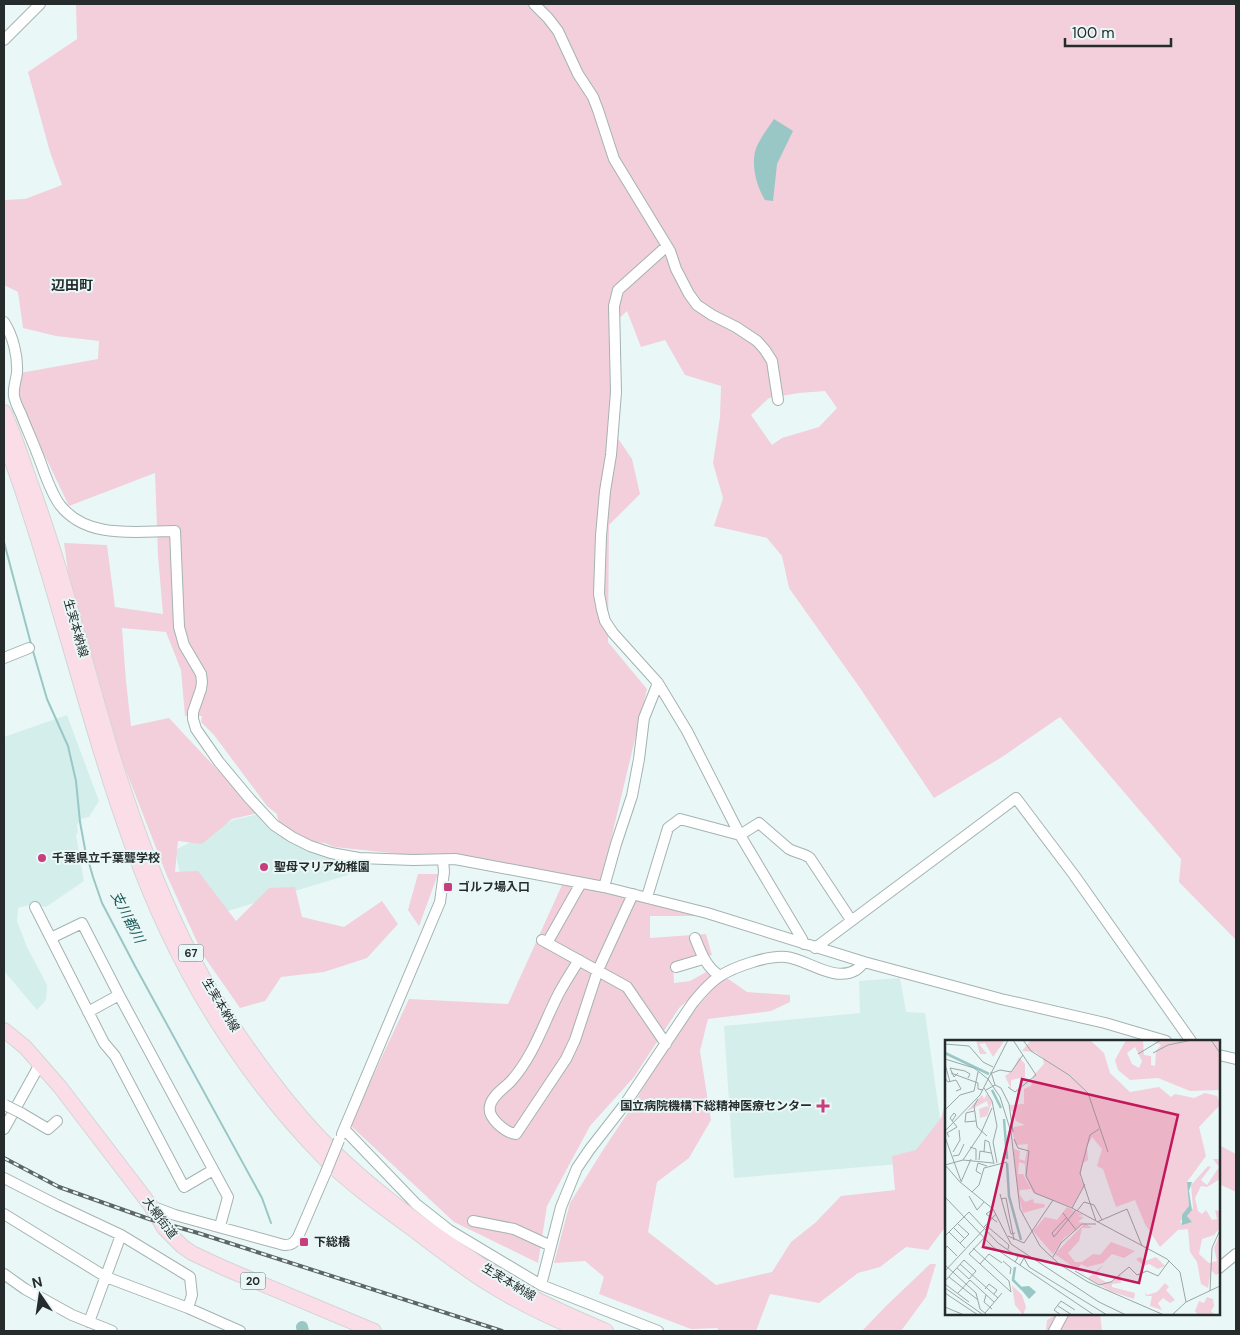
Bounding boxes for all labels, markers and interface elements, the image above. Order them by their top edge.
scale bar [1065,15,1171,47]
text: 100 m [1072,23,1115,43]
district label: 辺田町 [51,276,93,294]
street label: 生実本納線 [60,597,92,659]
place label: 千葉県立千葉聾学校 [52,850,160,866]
marker: 千葉県立千葉聾学校 [36,852,48,864]
place label: 聖母マリア幼稚園 [274,859,370,875]
marker: 聖母マリア幼稚園 [258,861,270,873]
place label: ゴルフ場入口 [458,879,530,895]
marker: ゴルフ場入口 [442,881,454,893]
water label: 支川都川 [107,888,150,948]
road number: 67 [178,944,204,961]
street label: 生実本納線 [199,975,243,1035]
inset map [945,1040,1220,1315]
place label: 国立病院機構下総精神医療センター [620,1098,812,1114]
marker: 国立病院機構下総精神医療センター [816,1099,830,1113]
street label: 大網街道 [139,1194,181,1242]
place label: 下総橋 [314,1234,351,1250]
marker: 下総橋 [298,1236,310,1248]
street label: 生実本納線 [479,1260,539,1304]
north arrow [15,1270,65,1320]
text: N [30,1272,44,1292]
road number: 20 [240,1272,266,1290]

